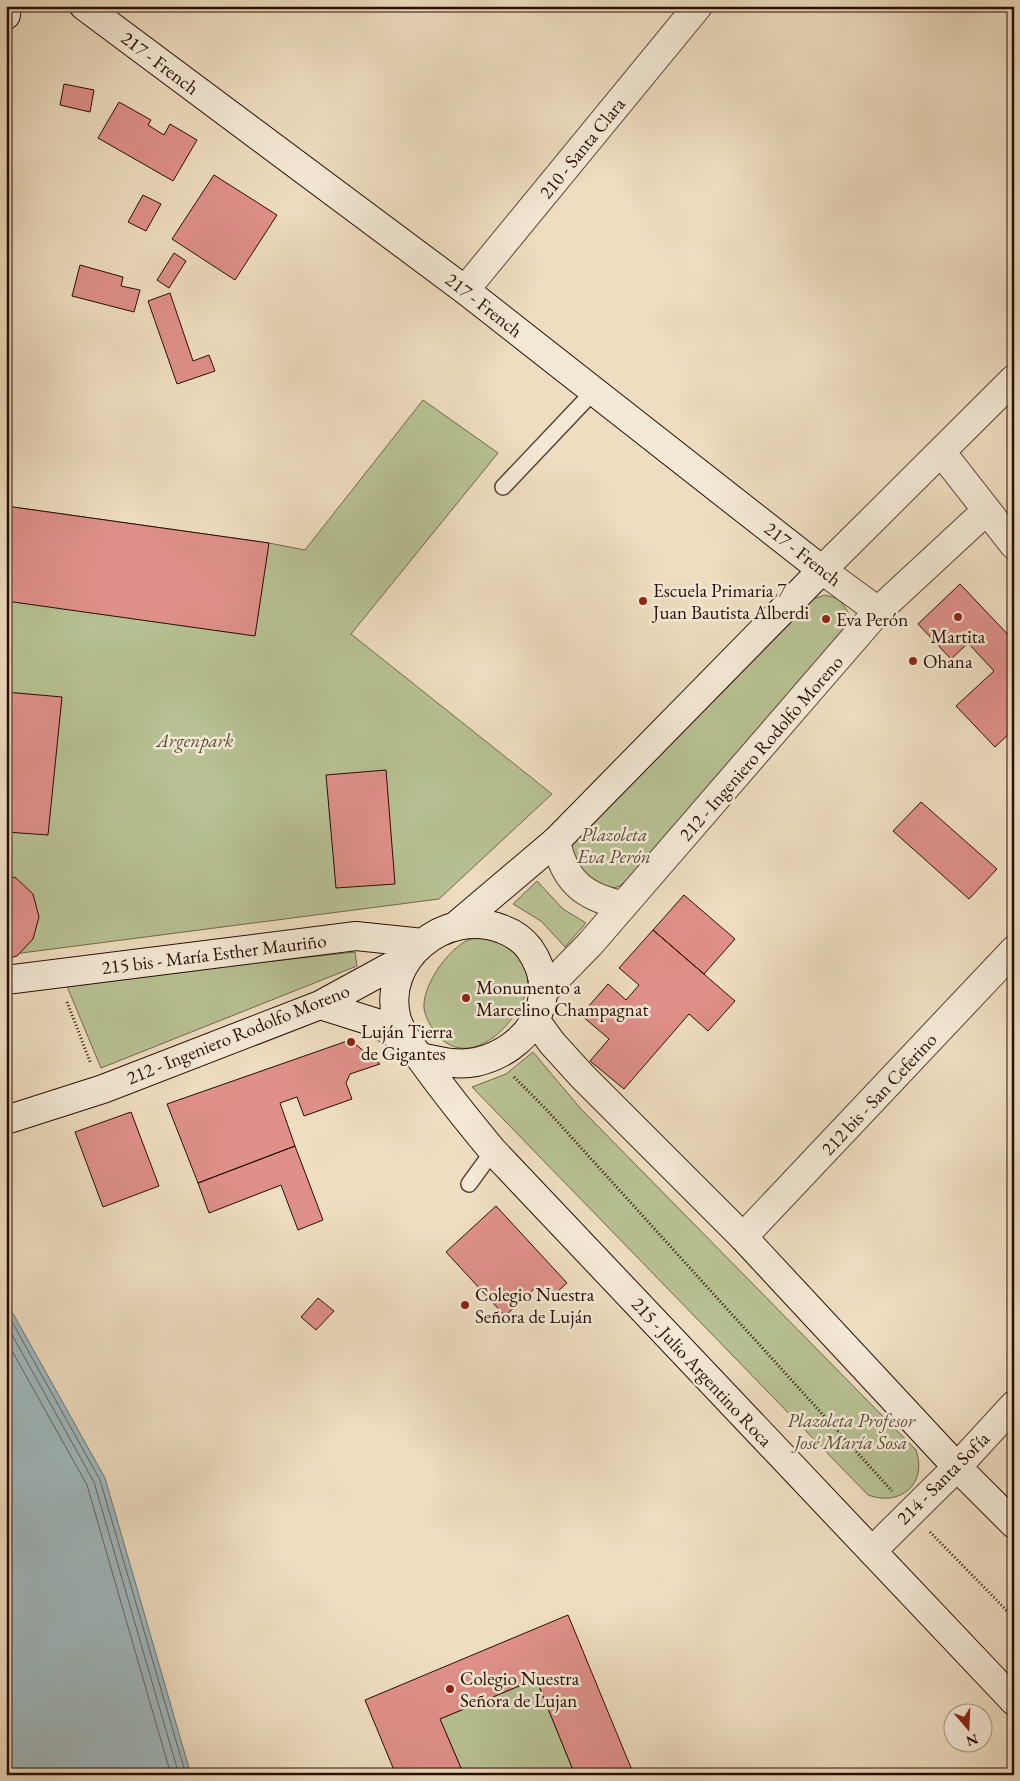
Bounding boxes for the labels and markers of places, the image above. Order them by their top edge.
place label: Escuela Primaria 7 Juan Bautista Alberdi [651,578,810,625]
marker: Escuela Primaria 7 Juan Bautista Alberdi [637,595,649,607]
place label: Eva Perón [836,607,908,632]
marker: Martita [952,611,964,623]
marker: Eva Perón [820,613,832,625]
place label: Martita [931,624,986,649]
place label: Ohana [923,649,973,674]
marker: Ohana [907,655,919,667]
place label: Monumento a Marcelino Champagnat [476,975,648,1022]
marker: Monumento a Marcelino Champagnat [460,992,472,1004]
place label: Luján Tierra de Gigantes [361,1019,453,1066]
marker: Luján Tierra de Gigantes [345,1036,357,1048]
place label: Colegio Nuestra Señora de Luján [475,1282,595,1329]
marker: Colegio Nuestra Señora de Luján [459,1299,471,1311]
place label: Colegio Nuestra Señora de Lujan [460,1666,580,1713]
marker: Colegio Nuestra Señora de Lujan [444,1683,456,1695]

